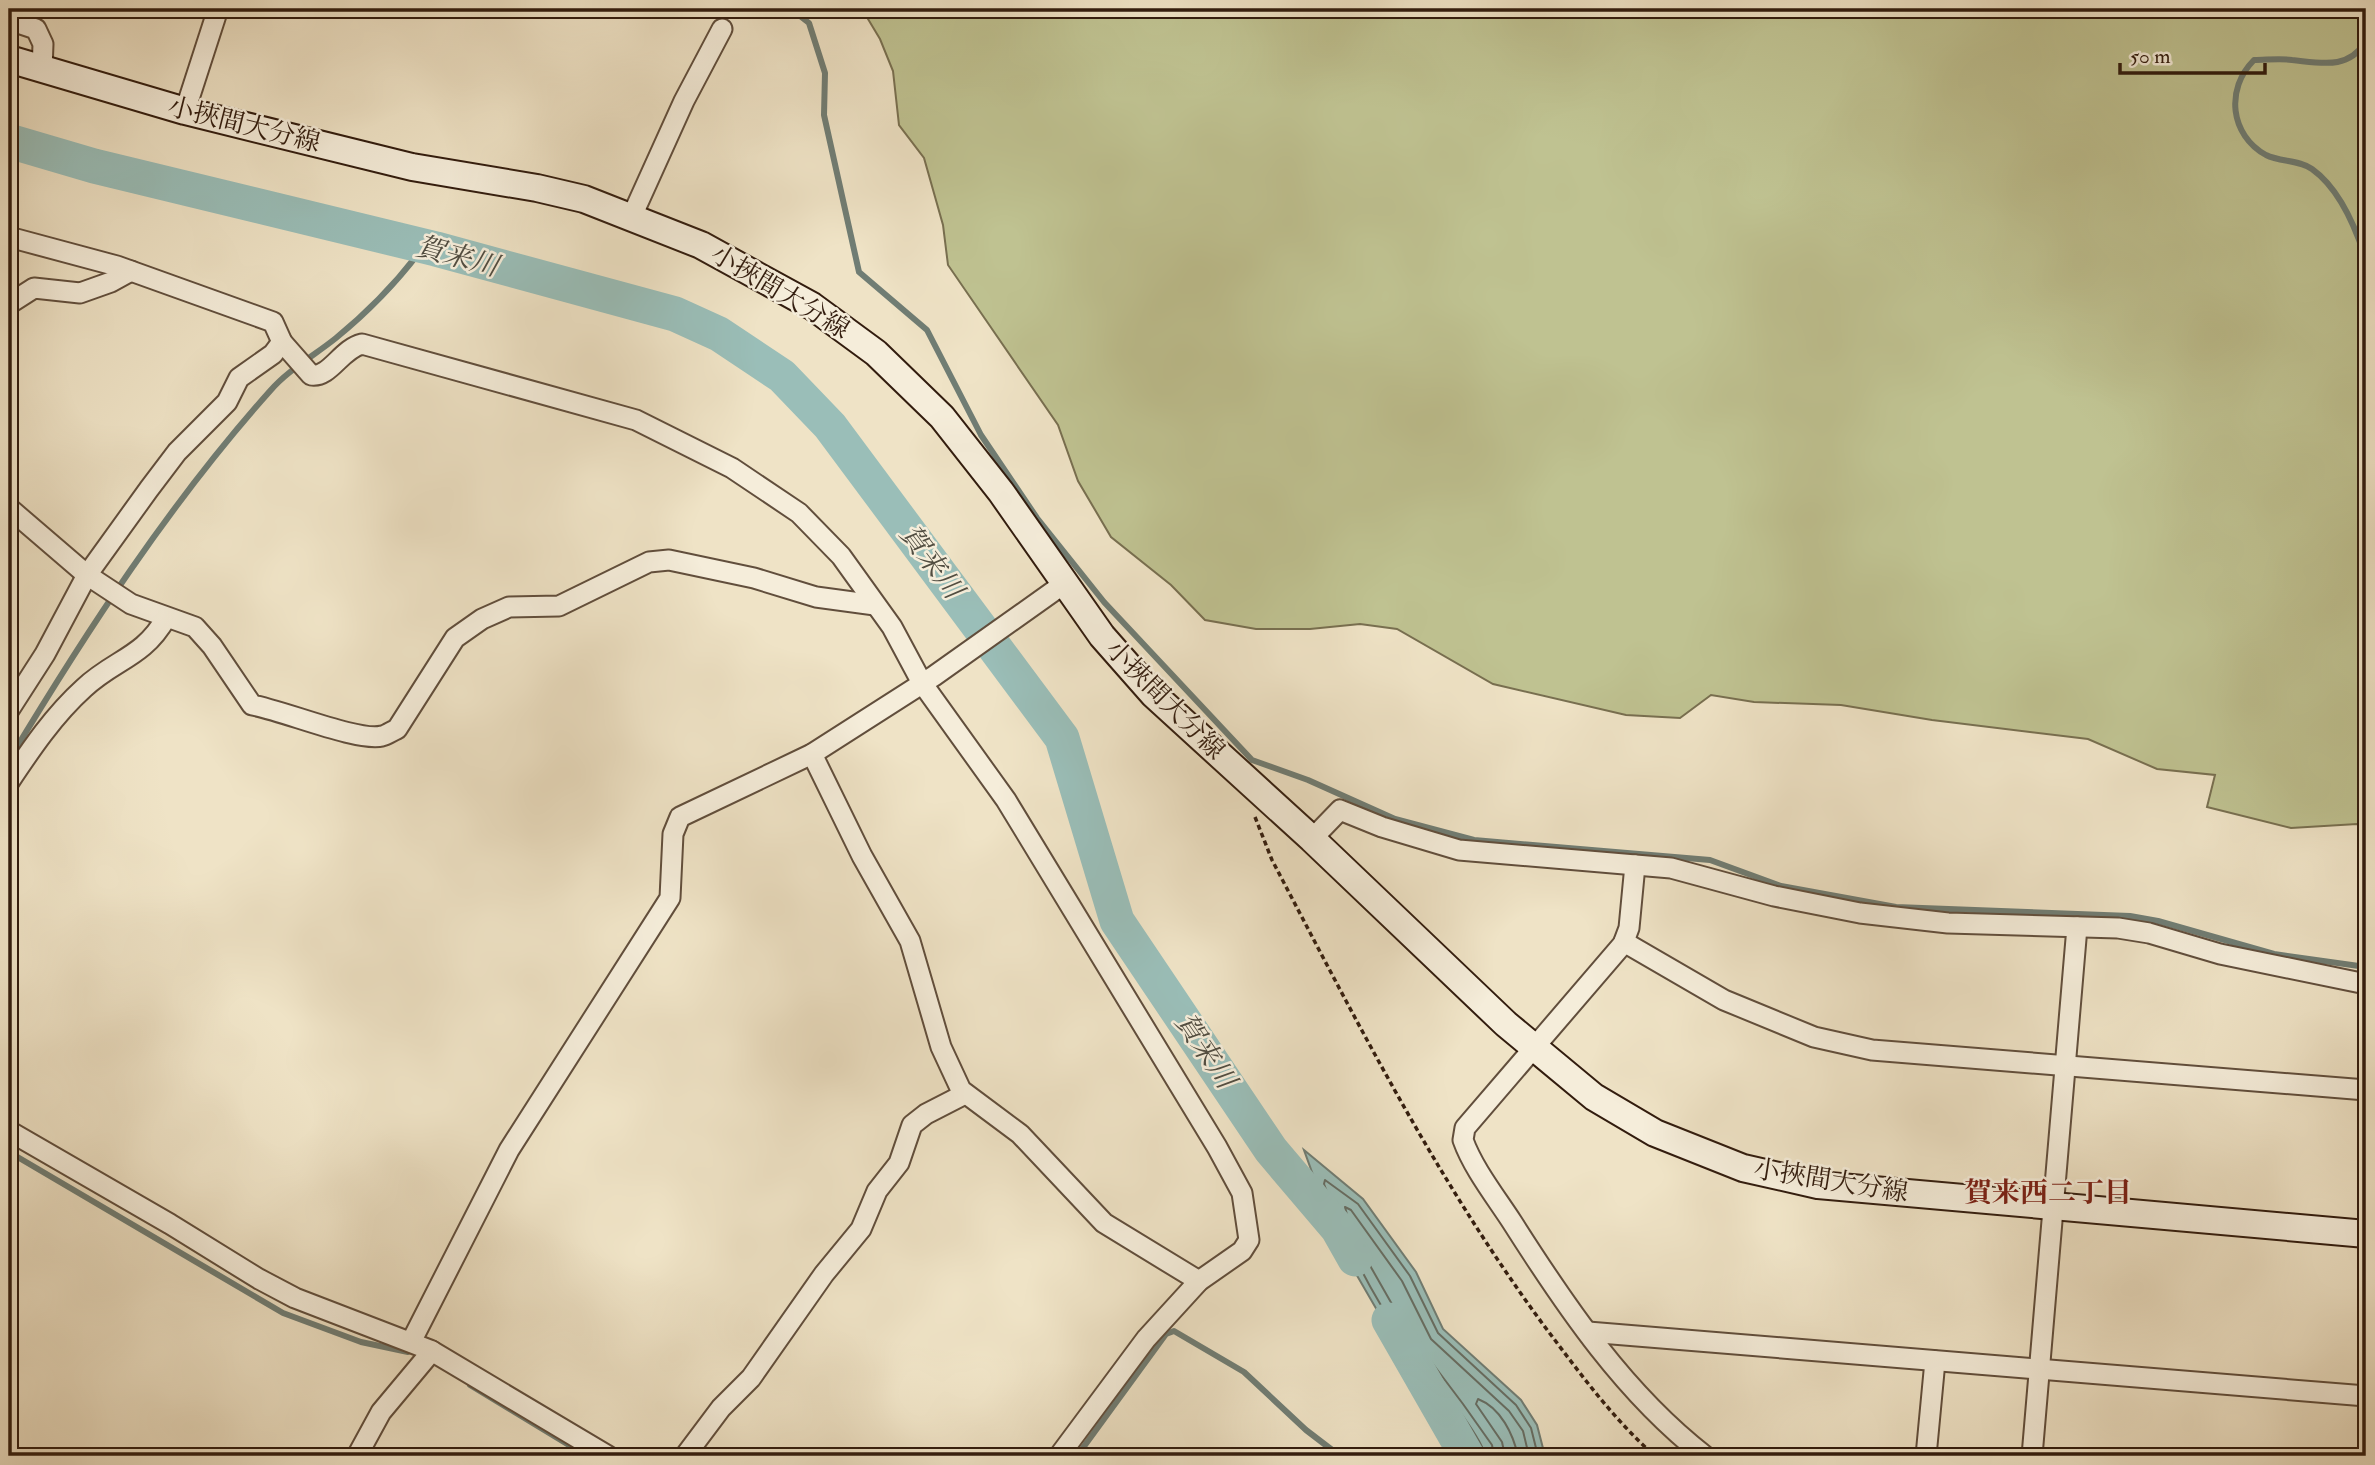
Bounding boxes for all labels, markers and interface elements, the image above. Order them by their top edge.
scale bar [2120,32,2265,76]
text: 50 m [2130,43,2171,70]
street label: 小挾間大分線 [164,91,324,159]
water label: 賀来川 [412,229,505,286]
street label: 小挾間大分線 [705,238,855,346]
water label: 賀来川 [892,518,972,608]
street label: 小挾間大分線 [1099,634,1231,766]
water label: 賀来川 [1167,1006,1245,1098]
street label: 小挾間大分線 [1751,1153,1911,1209]
district label: 賀来西二丁目 [1964,1176,2132,1211]

